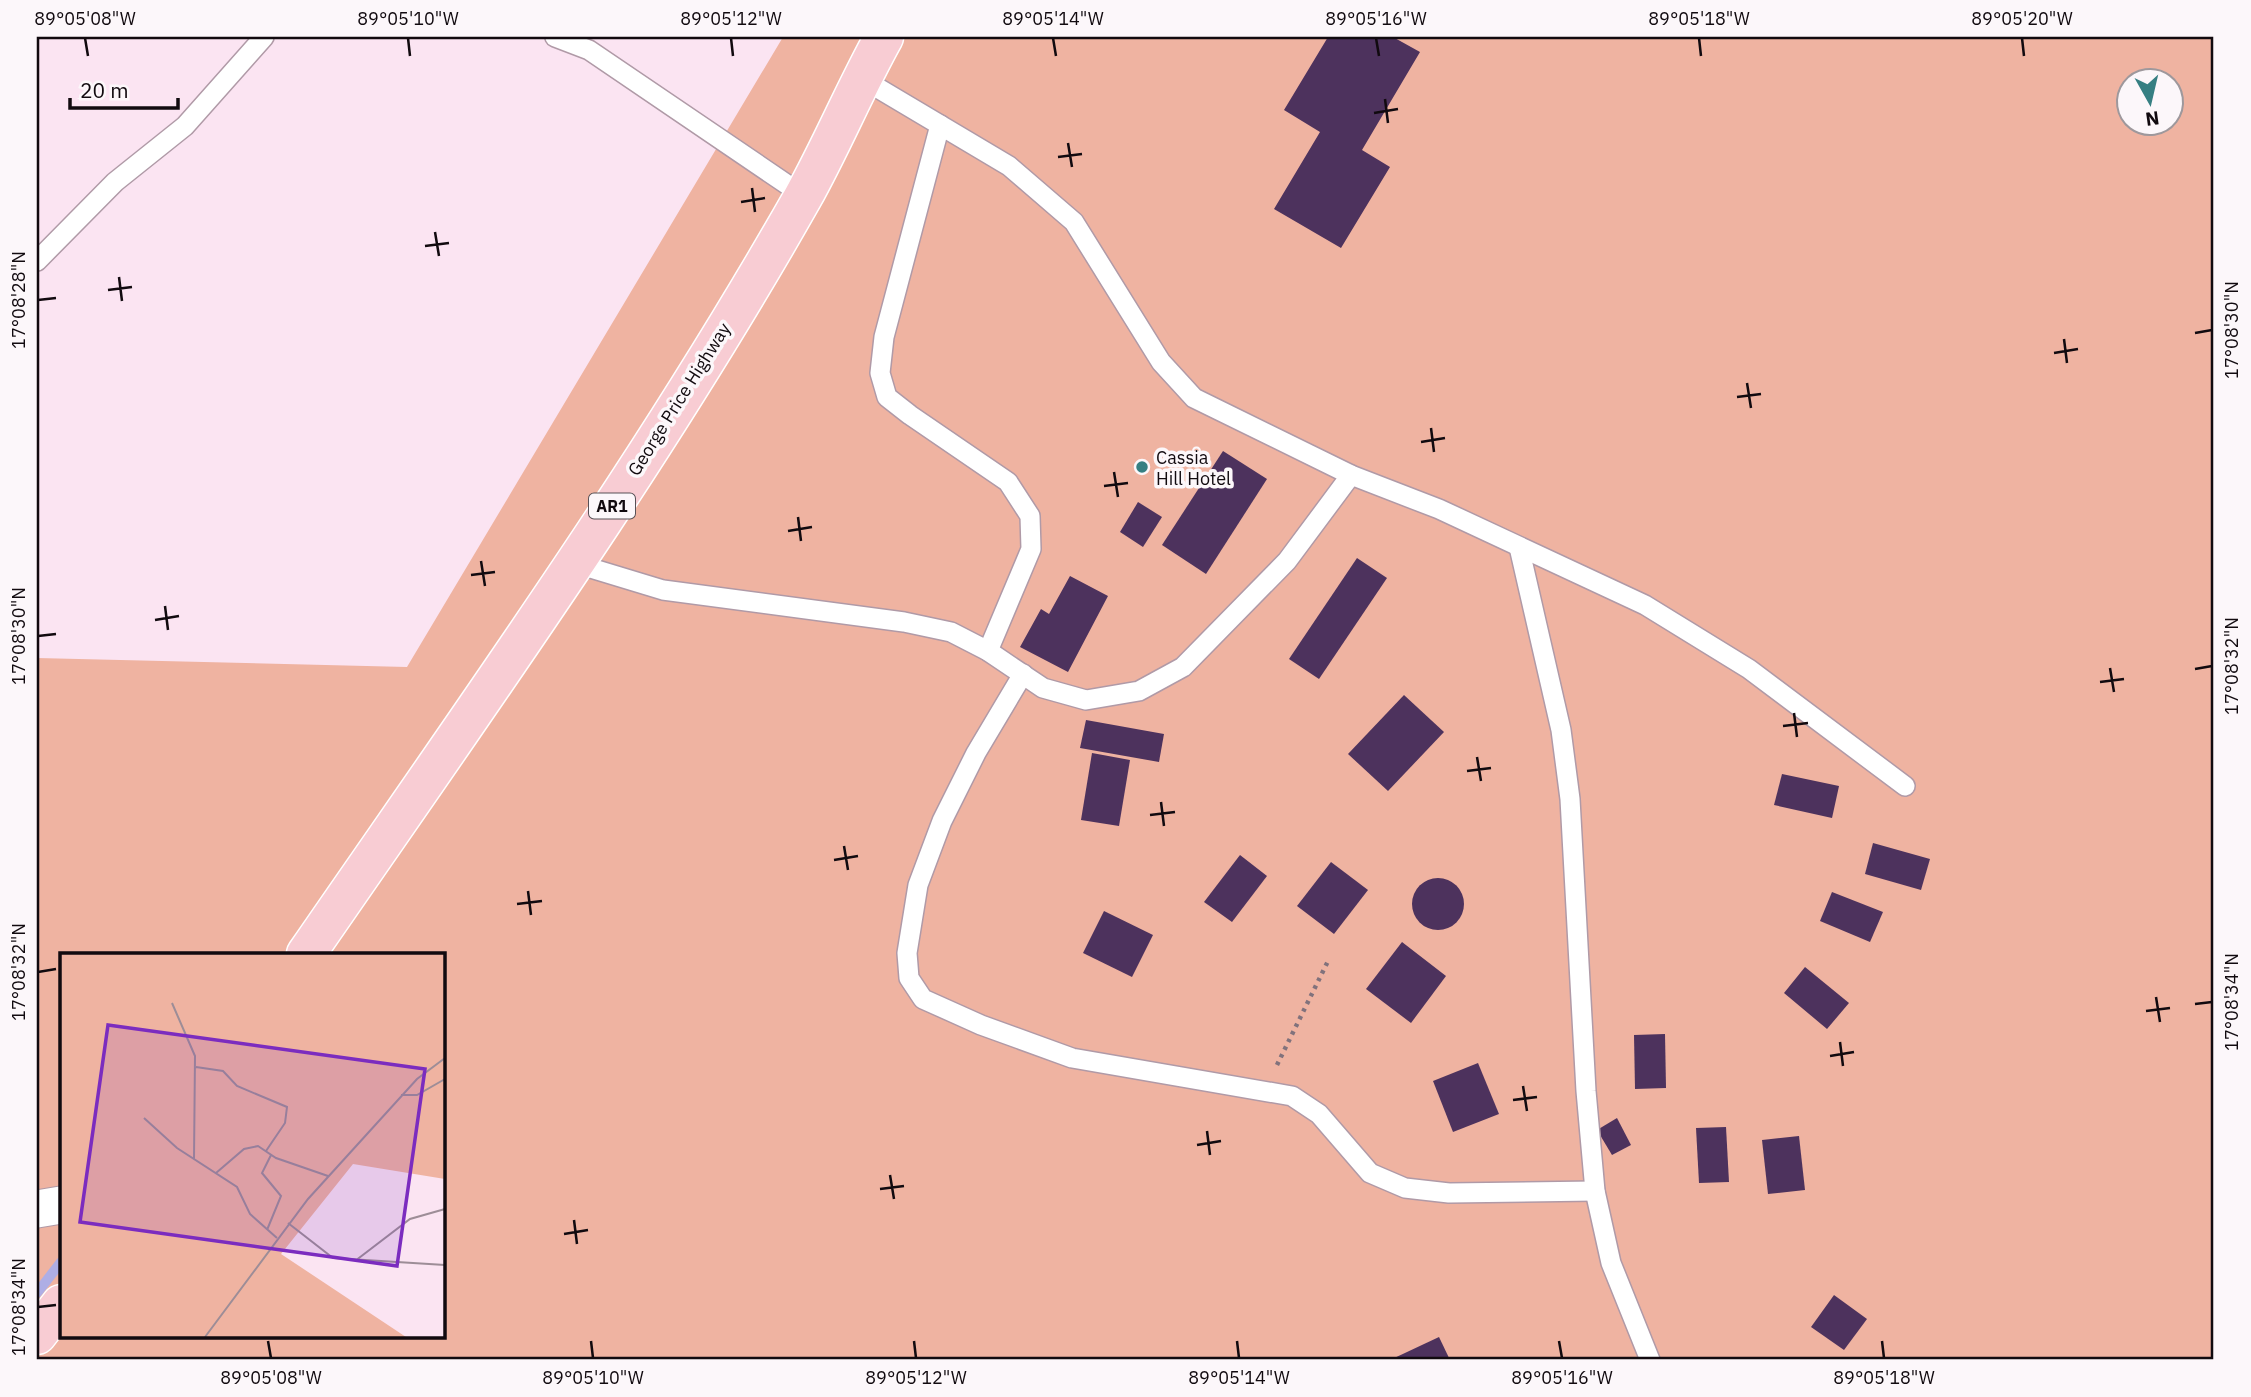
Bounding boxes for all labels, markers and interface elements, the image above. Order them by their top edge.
text: 89°05'08"W [34,7,136,30]
text: 89°05'10"W [357,7,459,30]
text: 89°05'12"W [680,7,782,30]
text: 89°05'14"W [1002,7,1104,30]
text: 89°05'16"W [1325,7,1427,30]
text: 89°05'18"W [1648,7,1750,30]
text: 89°05'20"W [1971,7,2073,30]
scale bar [70,66,178,110]
north arrow [2114,66,2184,136]
text: 20 m [80,76,129,104]
text: N [2144,106,2161,132]
text: 17°08'28"N [7,251,30,349]
text: 17°08'30"N [2220,281,2243,379]
street label: George Price Highway [623,318,735,480]
place label: Cassia Hill Hotel [1156,446,1231,490]
marker: Cassia Hill Hotel [1134,459,1150,475]
road number: AR1 [589,494,635,519]
text: 17°08'30"N [7,587,30,685]
text: 17°08'32"N [2220,617,2243,715]
text: 17°08'32"N [7,923,30,1021]
inset map [60,953,444,1338]
text: 17°08'34"N [2220,953,2243,1051]
text: 17°08'34"N [7,1258,30,1356]
text: 89°05'08"W [220,1366,322,1389]
text: 89°05'10"W [542,1366,644,1389]
text: 89°05'12"W [865,1366,967,1389]
text: 89°05'14"W [1188,1366,1290,1389]
text: 89°05'16"W [1511,1366,1613,1389]
text: 89°05'18"W [1833,1366,1935,1389]

